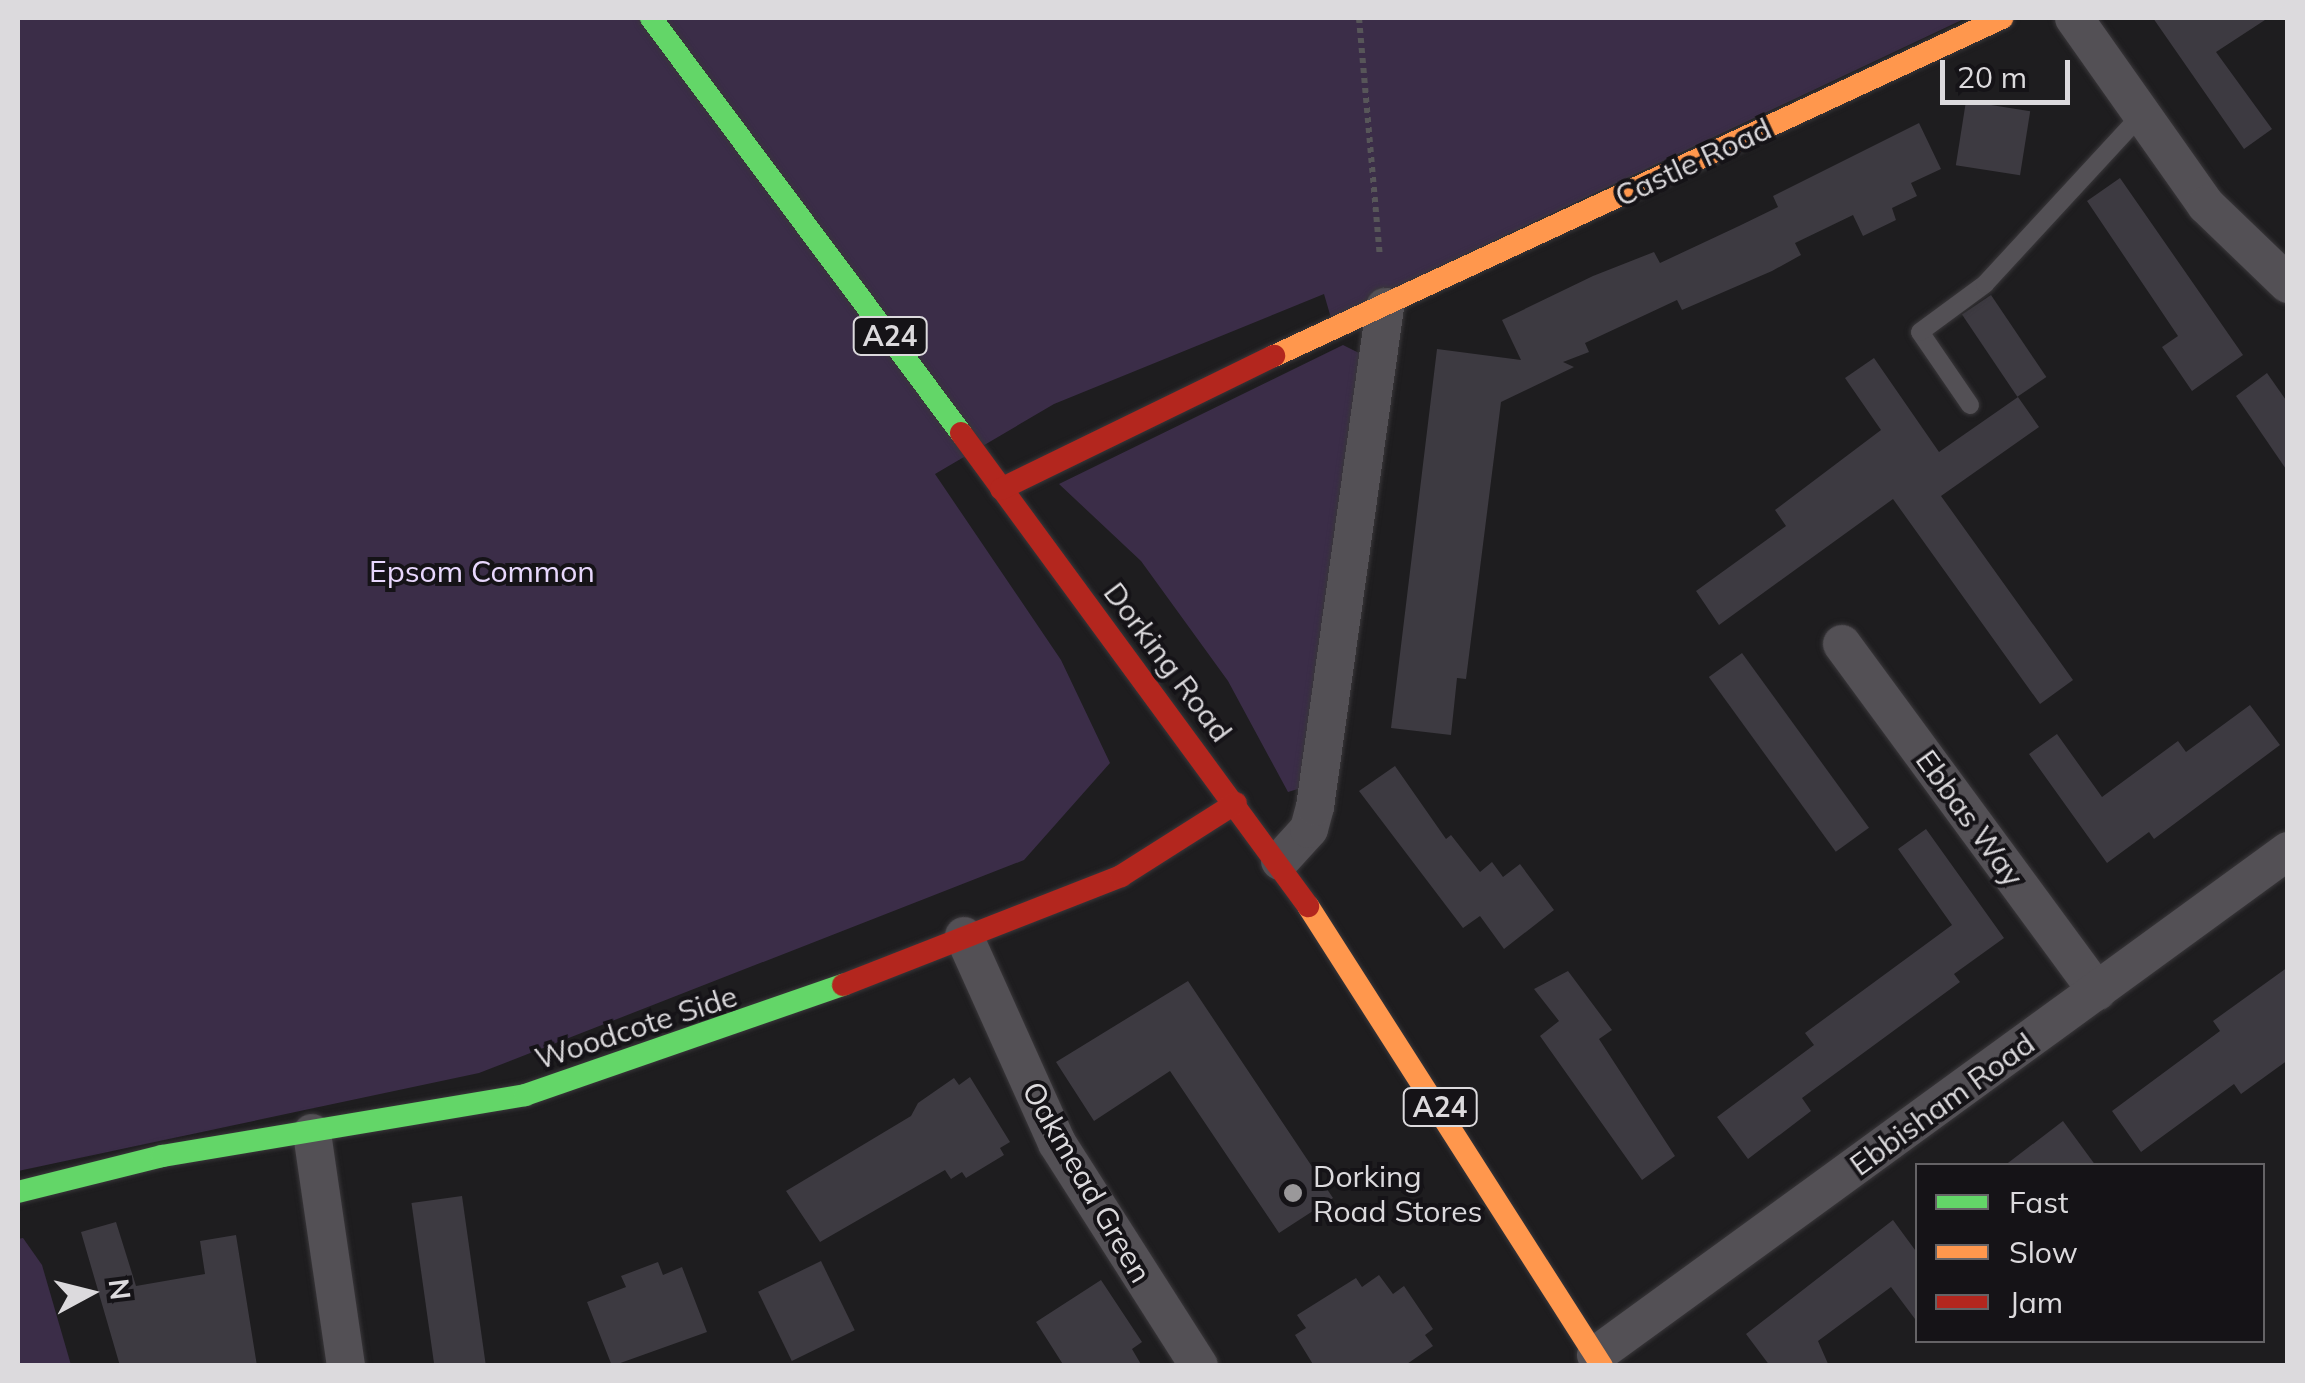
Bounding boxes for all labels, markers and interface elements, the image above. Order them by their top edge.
scale bar [1945,40,2075,102]
text: 20 m [1957,58,2027,96]
street label: Castle Road [1609,110,1777,214]
road number: A24 [852,313,928,359]
park label: Epsom Common [369,553,595,589]
street label: Dorking Road [1096,575,1240,749]
street label: Ebbas Way [1908,743,2032,893]
street label: Woodcote Side [531,977,741,1077]
street label: Ebbisham Road [1843,1025,2041,1183]
street label: Oakmead Green [1015,1075,1159,1289]
road number: A24 [1402,1084,1478,1130]
place label: Dorking Road Stores [1313,1158,1482,1228]
legend [1915,1163,2265,1343]
marker: Dorking Road Stores [1282,1182,1304,1204]
text: Fast [2009,1183,2069,1221]
text: Slow [2009,1233,2078,1271]
north arrow [40,1243,140,1343]
text: N [102,1277,139,1302]
text: Jam [2009,1283,2063,1321]

